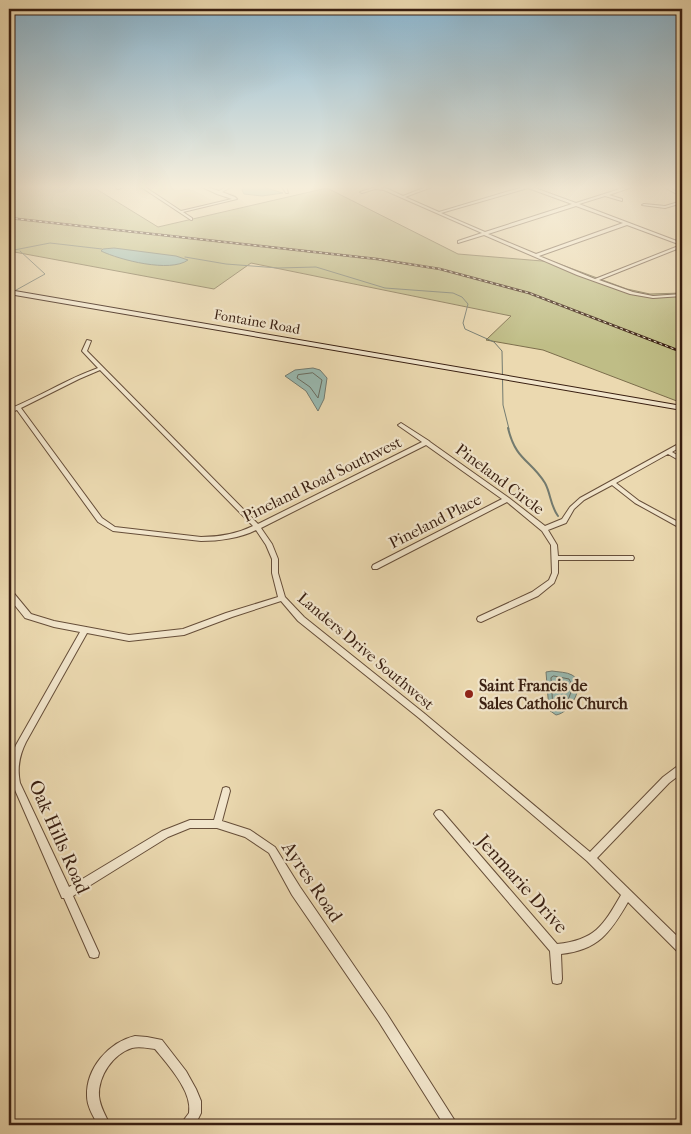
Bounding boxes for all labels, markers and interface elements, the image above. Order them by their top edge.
street label: Fontaine Road [213,306,302,338]
street label: Pineland Road Southwest [239,432,405,526]
street label: Pineland Circle [452,440,548,519]
street label: Pineland Place [386,490,484,552]
street label: Landers Drive Southwest [294,588,438,714]
place label: Saint Francis de Sales Catholic Church [479,676,629,713]
marker: Saint Francis de Sales Catholic Church [463,688,475,700]
street label: Oak Hills Road [24,777,94,898]
street label: Jenmarie Drive [471,829,572,938]
street label: Ayres Road [276,837,347,927]

